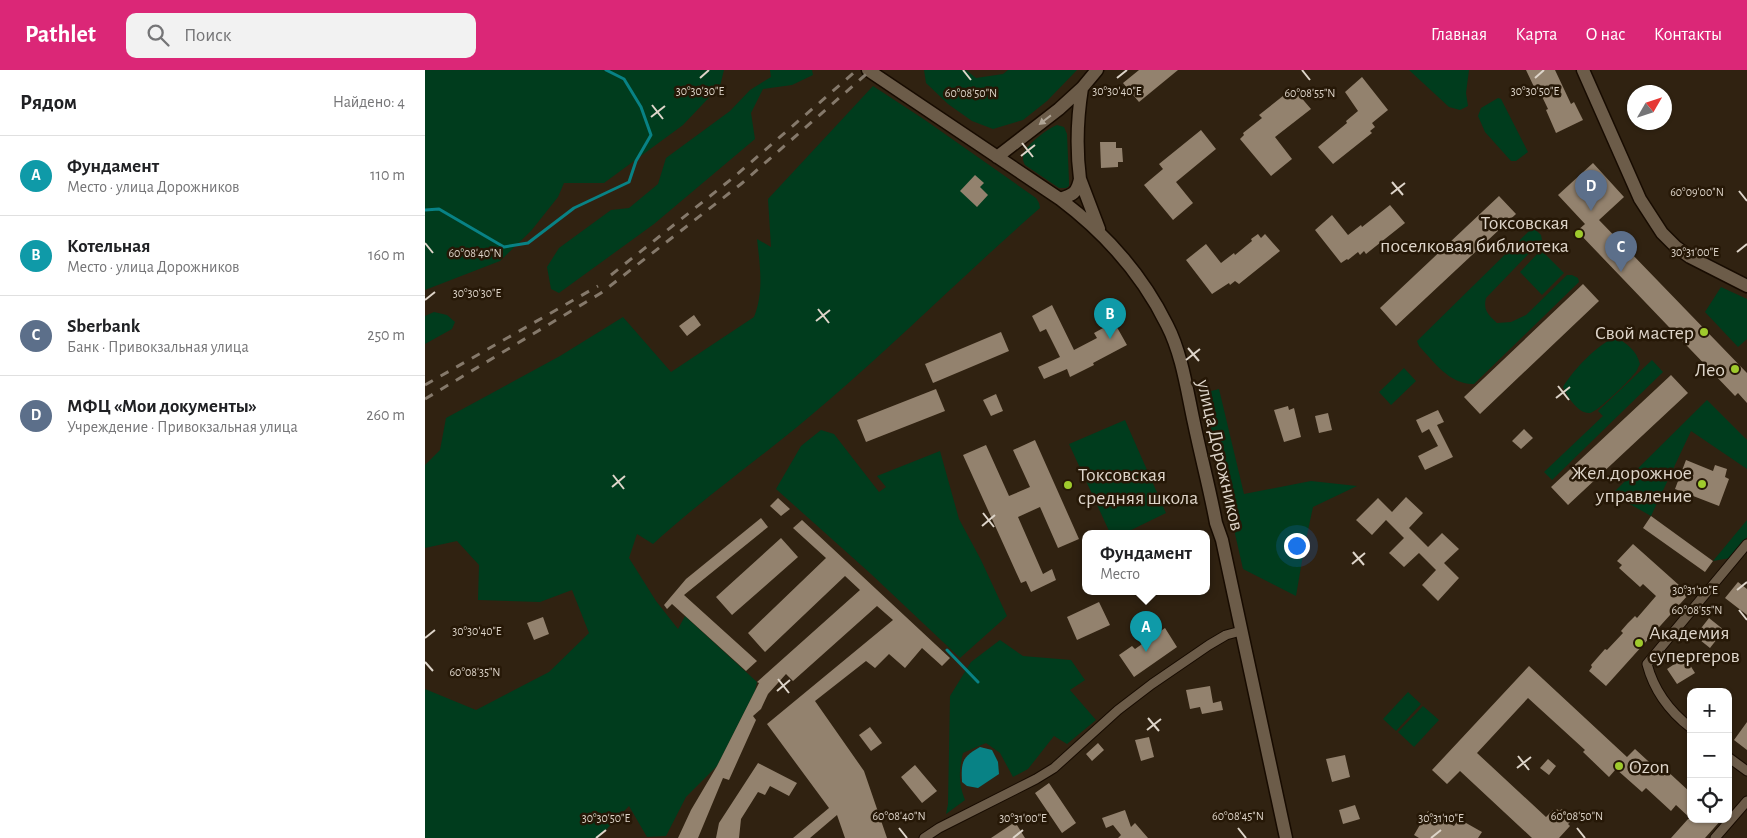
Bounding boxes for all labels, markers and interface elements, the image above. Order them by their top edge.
search box [126,13,476,58]
icon: search [144,21,172,49]
text: Pathlet [25,23,96,47]
text: Поиск [184,26,231,45]
text: Главная [1431,26,1487,44]
text: Карта [1515,26,1557,44]
text: О нас [1585,26,1626,44]
text: Контакты [1654,26,1722,44]
text: 30°30'30"E [676,85,724,97]
text: 30°30'40"E [1092,85,1142,97]
text: 30°30'50"E [1511,85,1559,97]
north arrow [1627,85,1672,130]
text: 60°08'50"N [945,87,997,99]
text: 60°08'55"N [1284,87,1336,99]
text: Рядом [20,92,77,113]
text: Найдено: 4 [333,94,405,110]
one-way arrow [1038,115,1052,125]
text: Фундамент [67,157,159,176]
text: A [31,167,41,183]
text: 110 m [370,167,405,183]
pin: D [1575,170,1607,211]
text: Место · улица Дорожников [67,179,240,195]
text: 60°09'00"N [1670,186,1724,198]
place label: Токсовская поселковая библиотека [1380,213,1569,256]
marker: Токсовская поселковая библиотека [1573,228,1585,240]
pin: C [1605,231,1637,272]
text: Котельная [67,237,150,256]
text: 30°31'00"E [1671,246,1719,258]
text: B [31,247,41,263]
text: 160 m [368,247,405,263]
text: 60°08'40"N [448,247,502,259]
text: Место · улица Дорожников [67,259,240,275]
text: 30°30'30"E [453,287,501,299]
pin: B [1094,298,1126,339]
text: Sberbank [67,317,140,336]
place label: Свой мастер [1595,323,1694,343]
marker: Свой мастер [1698,326,1710,338]
text: C [32,327,40,343]
text: 250 m [367,327,405,343]
text: Банк · Привокзальная улица [67,339,249,355]
place label: Лео [1695,360,1725,380]
marker: Лео [1729,363,1741,375]
street label: улица Дорожников [1193,377,1247,533]
text: МФЦ «Мои документы» [67,397,257,416]
text: D [31,407,41,423]
text: 260 m [366,407,405,423]
text: Учреждение · Привокзальная улица [67,419,298,435]
place label: Жел.дорожное управление [1571,463,1692,506]
place label: Токсовская средняя школа [1078,465,1198,508]
marker: Жел.дорожное управление [1696,478,1708,490]
marker: Токсовская средняя школа [1062,479,1074,491]
popup [1082,530,1210,595]
your location [1284,533,1310,559]
text: Фундамент [1100,544,1192,563]
text: Место [1100,566,1140,582]
text: 30°31'10"E [1672,584,1718,596]
text: 60°08'55"N [1671,604,1723,616]
pin: A [1130,611,1162,652]
place label: Академия супергеров [1649,623,1740,666]
text: 30°30'40"E [452,625,502,637]
marker: Академия супергеров [1633,637,1645,649]
text: 60°08'35"N [449,666,501,678]
map controls [1687,688,1732,823]
button: + [1687,688,1732,733]
button: − [1687,733,1732,778]
place label: Ozon [1629,757,1670,777]
marker: Ozon [1613,760,1625,772]
button: locate [1687,778,1732,823]
text: 60°08'40"N [872,810,926,822]
text: 60°08'45"N [1212,810,1264,822]
text: 60°08'50"N [1551,810,1603,822]
text: 30°30'50"E [582,812,630,824]
text: 30°31'00"E [999,812,1047,824]
text: 30°31'10"E [1418,812,1464,824]

